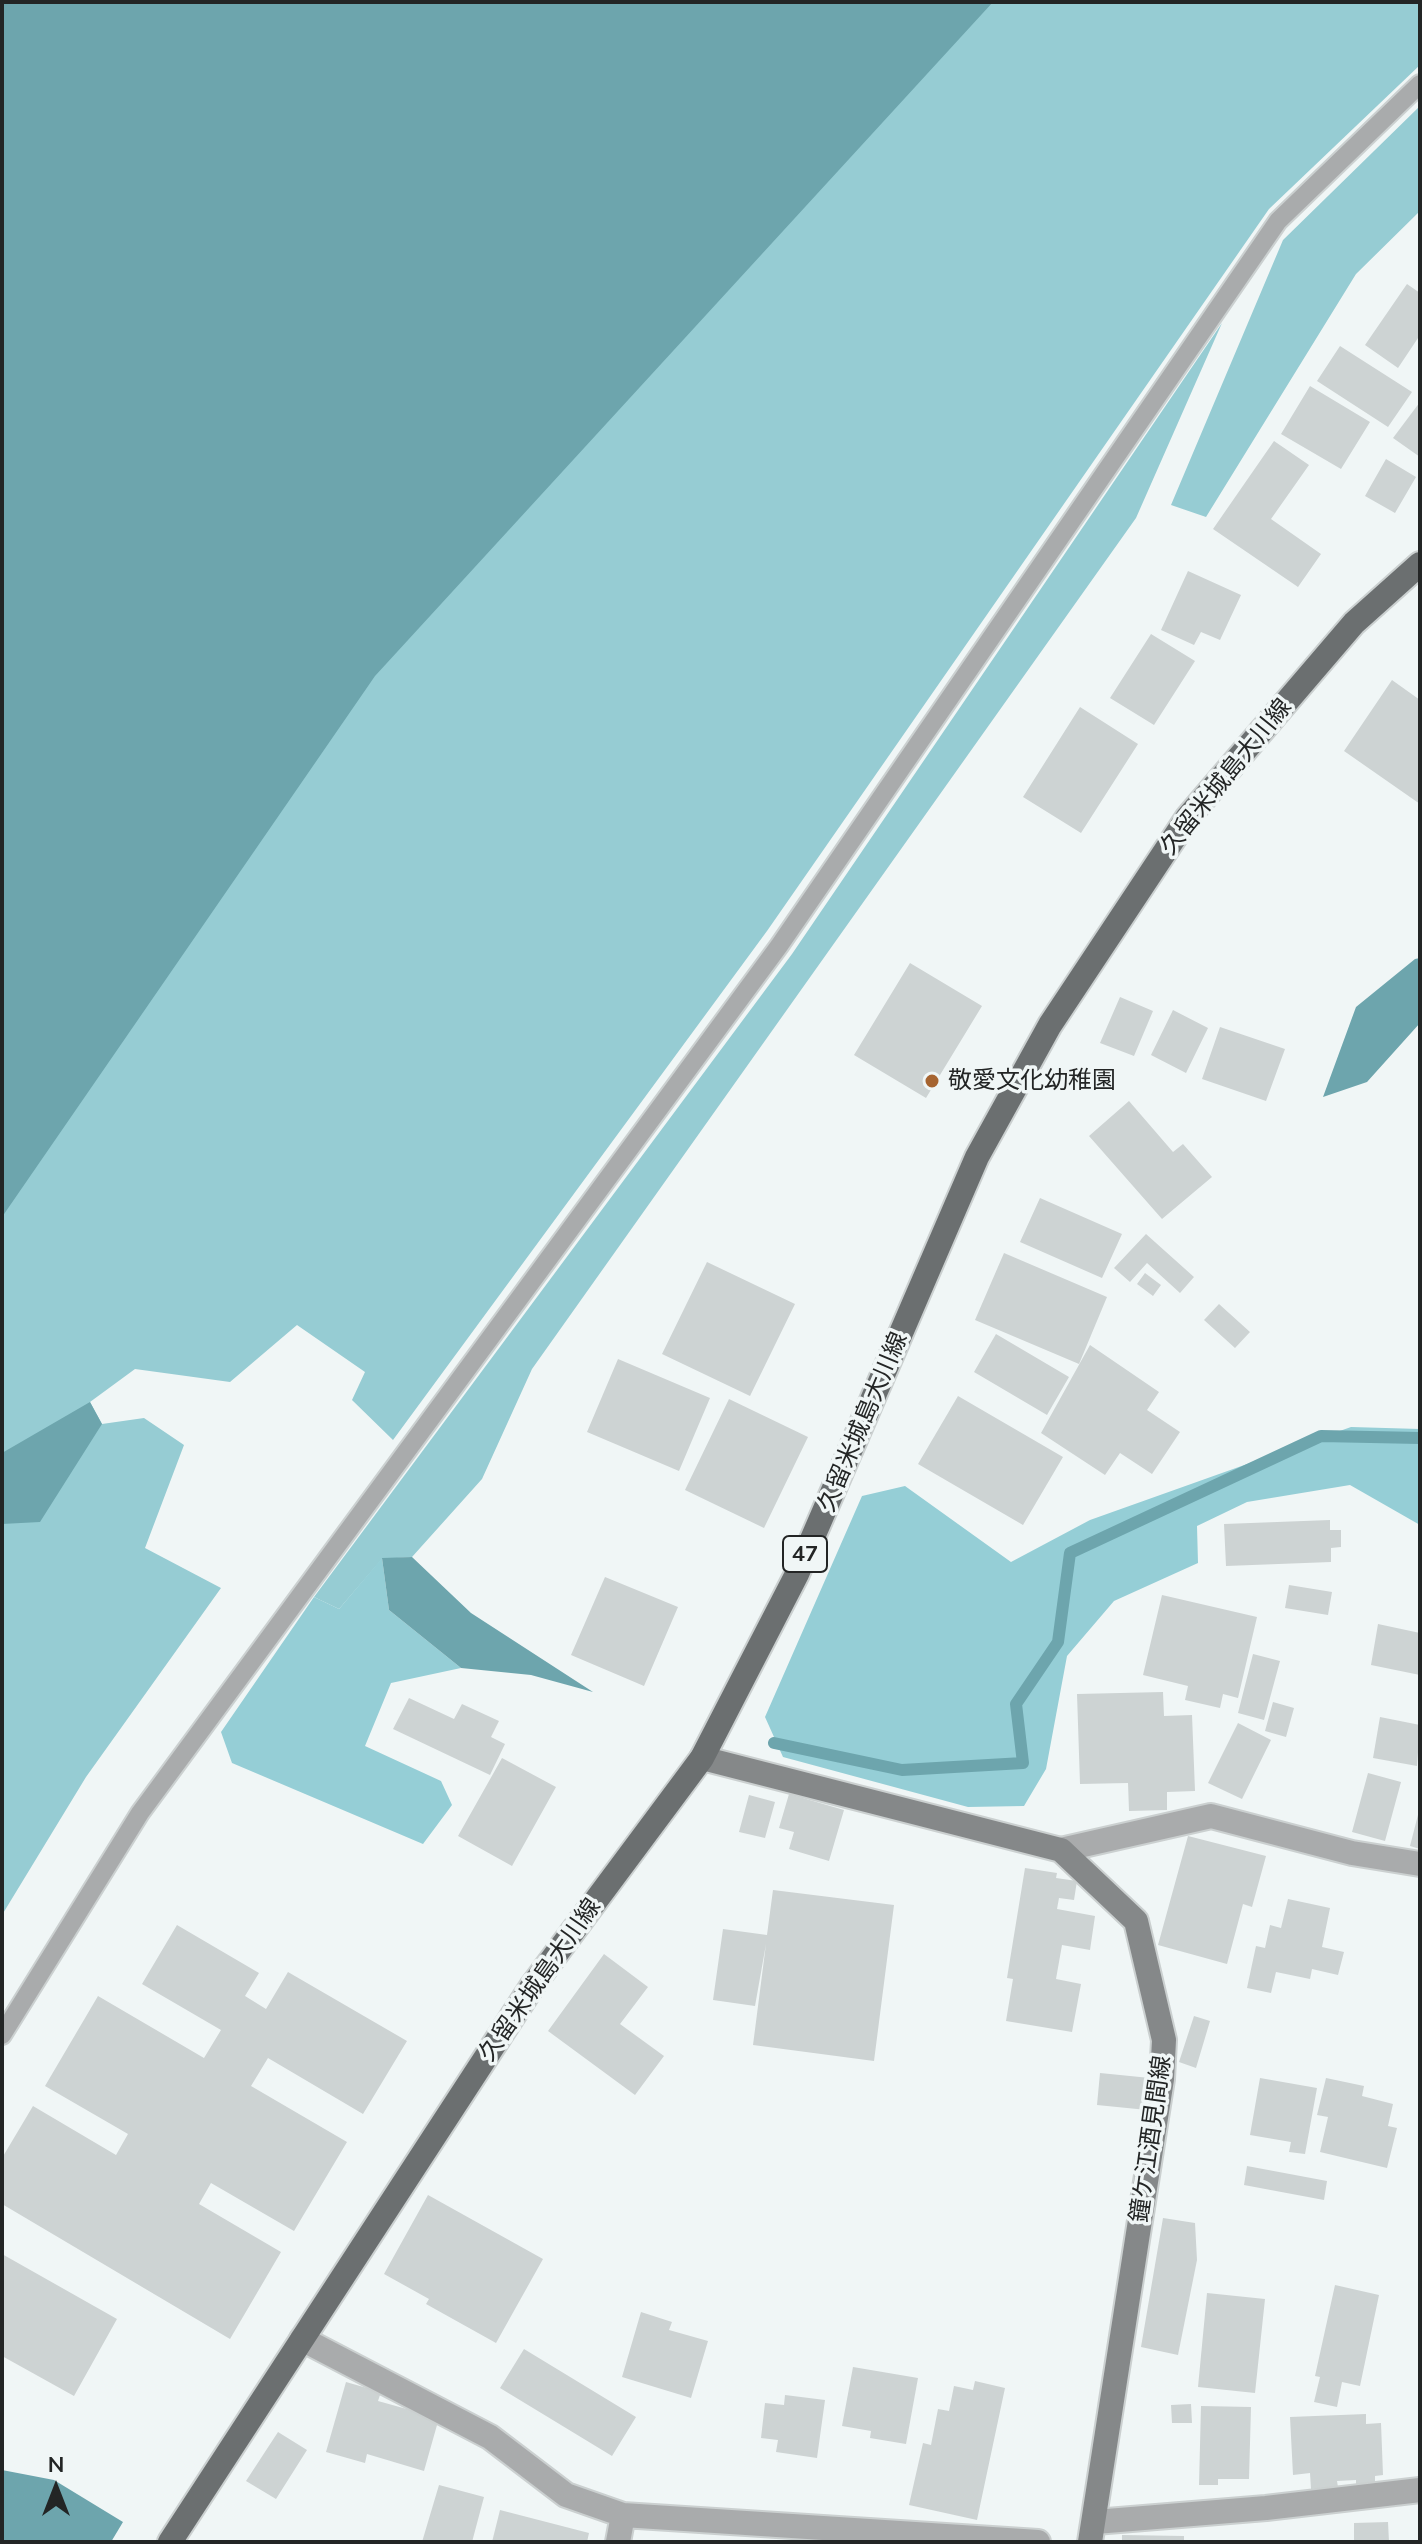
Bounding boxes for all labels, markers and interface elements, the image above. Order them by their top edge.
street label: 久留米城島大川線 [1154,693,1298,861]
place label: 敬愛文化幼稚園 [948,1067,1116,1095]
marker: 敬愛文化幼稚園 [923,1072,941,1090]
street label: 久留米城島大川線 [812,1328,914,1516]
road number: 47 [783,1536,827,1572]
street label: 久留米城島大川線 [473,1893,607,2067]
street label: 鐘ケ江酒見間線 [1125,2054,1177,2224]
north arrow [16,2448,96,2528]
text: N [48,2450,64,2478]

